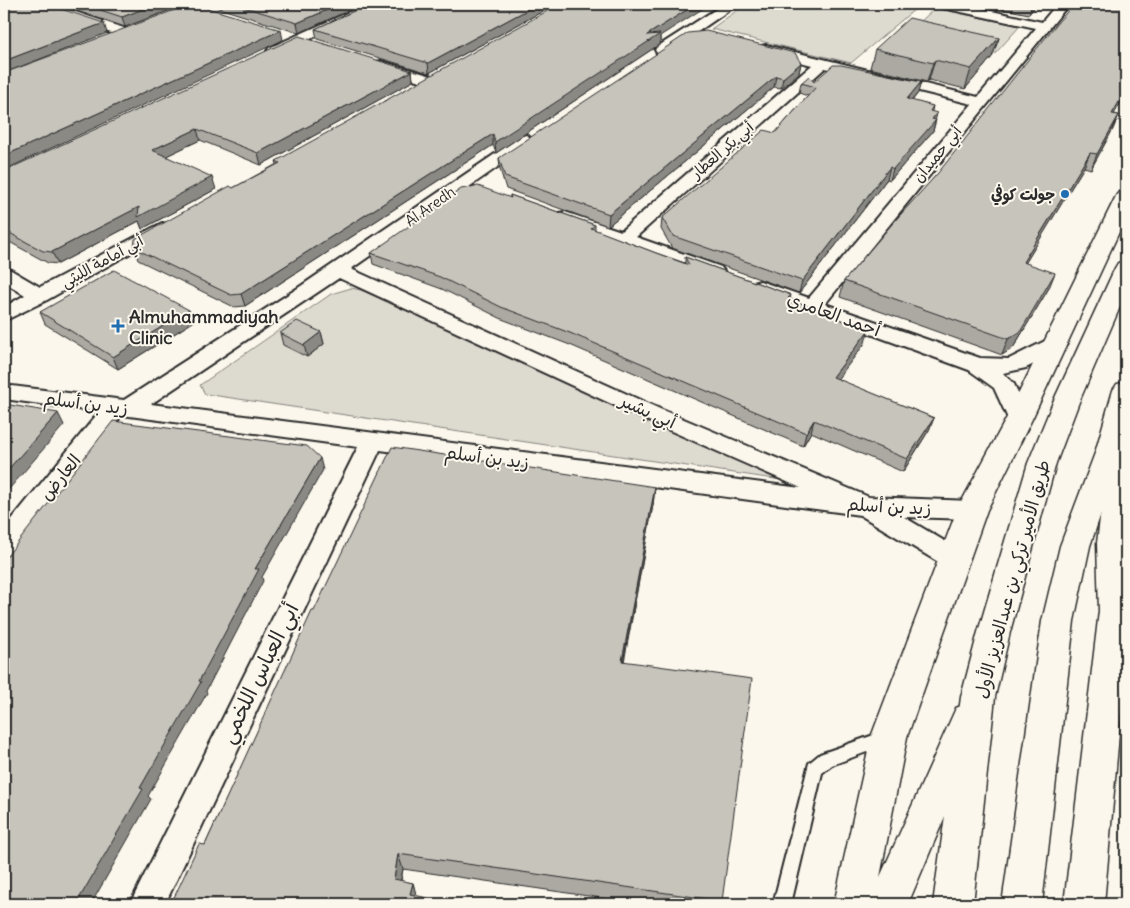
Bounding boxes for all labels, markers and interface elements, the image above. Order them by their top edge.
street label: أبي بكر العطار [686,117,760,186]
street label: أبي حميدان [909,122,969,189]
street label: Al Aredh [401,182,459,230]
place label: جولت كوفي [991,184,1055,206]
marker: جولت كوفي [1059,188,1071,200]
street label: أبي أمامة الليثي [58,230,149,295]
street label: أحمد العامري [784,287,884,344]
place label: Almuhammadiyah Clinic [129,305,279,349]
marker: Almuhammadiyah Clinic [111,319,125,333]
street label: زيد بن أسلم [42,386,130,423]
street label: أبي بشير [612,388,680,438]
street label: زيد بن أسلم [443,440,531,477]
street label: العارض [34,449,86,505]
street label: طريق الأمير تركي بن عبدالعزيز الأول [969,457,1060,702]
street label: زيد بن أسلم [846,492,932,523]
street label: أبي العباس اللخمي [213,598,310,750]

